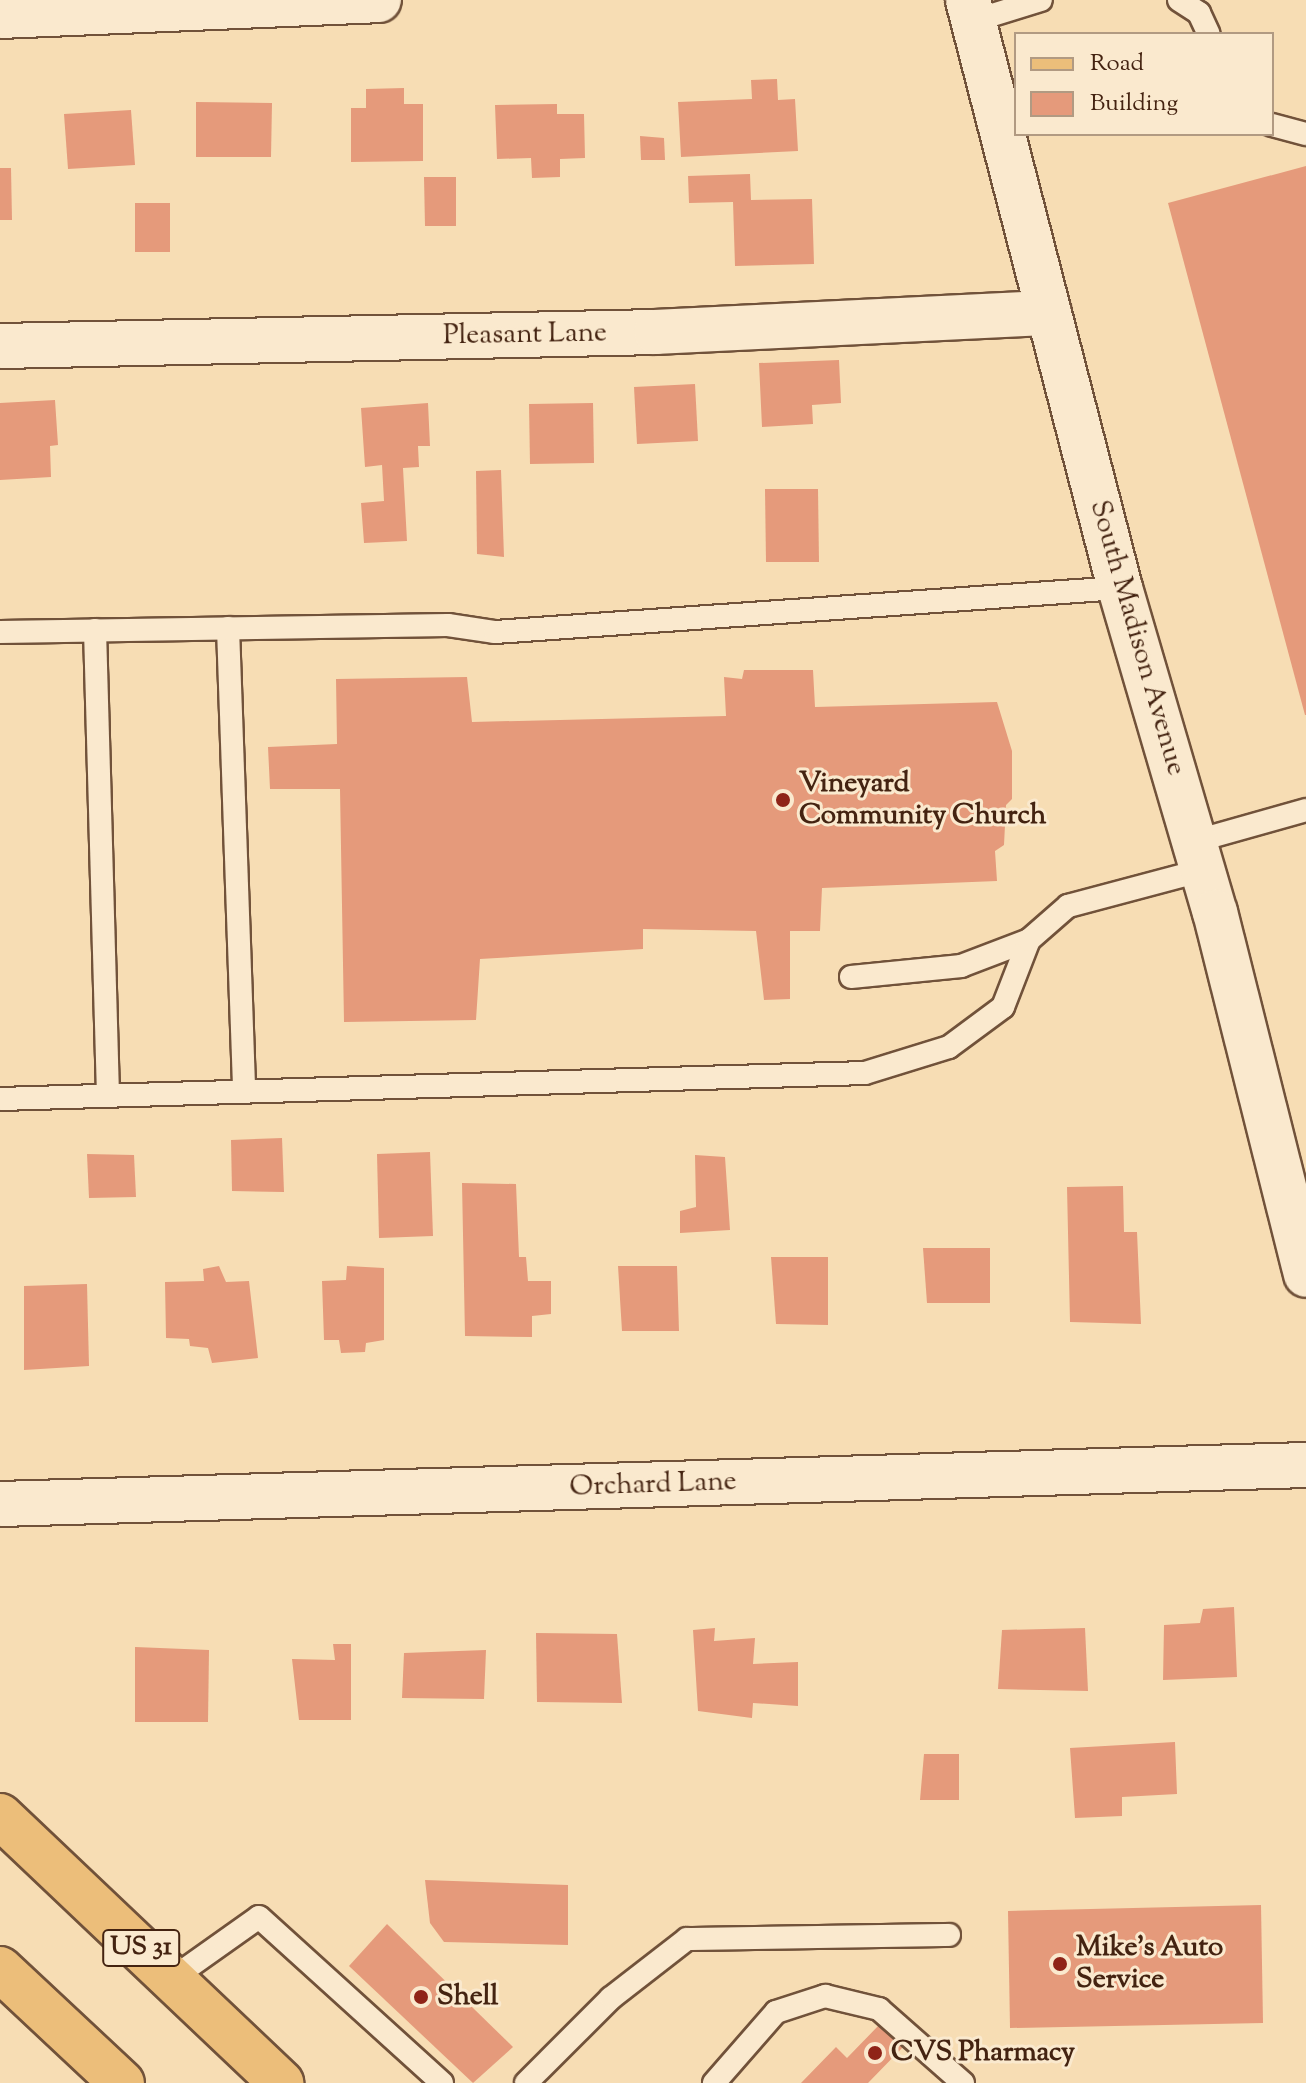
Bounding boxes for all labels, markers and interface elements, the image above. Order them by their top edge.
legend [1014,32,1274,136]
text: Road [1090,47,1144,81]
text: Building [1090,87,1178,121]
street label: Pleasant Lane [443,317,607,353]
street label: South Madison Avenue [1082,497,1192,779]
place label: Vineyard Community Church [799,767,1046,833]
marker: Vineyard Community Church [774,791,792,809]
street label: Orchard Lane [569,1465,737,1505]
road number: US 31 [101,1926,181,1970]
place label: Mike's Auto Service [1076,1931,1223,1997]
marker: Mike's Auto Service [1051,1955,1069,1973]
place label: Shell [437,1980,498,2014]
marker: Shell [412,1988,430,2006]
place label: CVS Pharmacy [891,2036,1075,2070]
marker: CVS Pharmacy [866,2044,884,2062]

